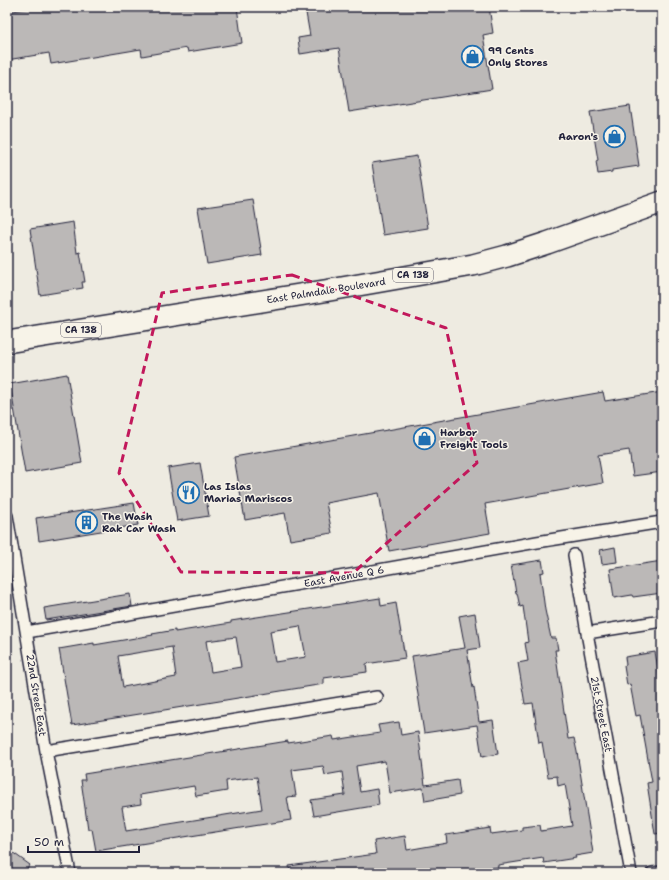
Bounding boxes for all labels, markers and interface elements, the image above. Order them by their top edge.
shop icon: 99 Cents Only Stores [460,43,486,69]
place label: 99 Cents Only Stores [488,44,548,69]
shop icon: Aaron's [601,123,627,149]
place label: Aaron's [558,130,598,143]
road number: CA 138 [393,268,433,282]
street label: East Palmdale Boulevard [266,275,387,306]
road number: CA 138 [61,323,101,337]
shop icon: Harbor Freight Tools [411,425,437,451]
place label: Harbor Freight Tools [440,426,508,451]
restaurant icon: Las Islas Marias Mariscos [176,479,202,505]
place label: Las Islas Marias Mariscos [204,480,292,505]
building icon: The Wash Rak Car Wash [74,509,100,535]
place label: The Wash Rak Car Wash [102,510,176,535]
street label: East Avenue Q 6 [303,563,385,590]
street label: 22nd Street East [24,653,49,737]
street label: 21st Street East [588,675,615,753]
scale bar [28,828,139,854]
text: 50 m [34,834,64,850]

